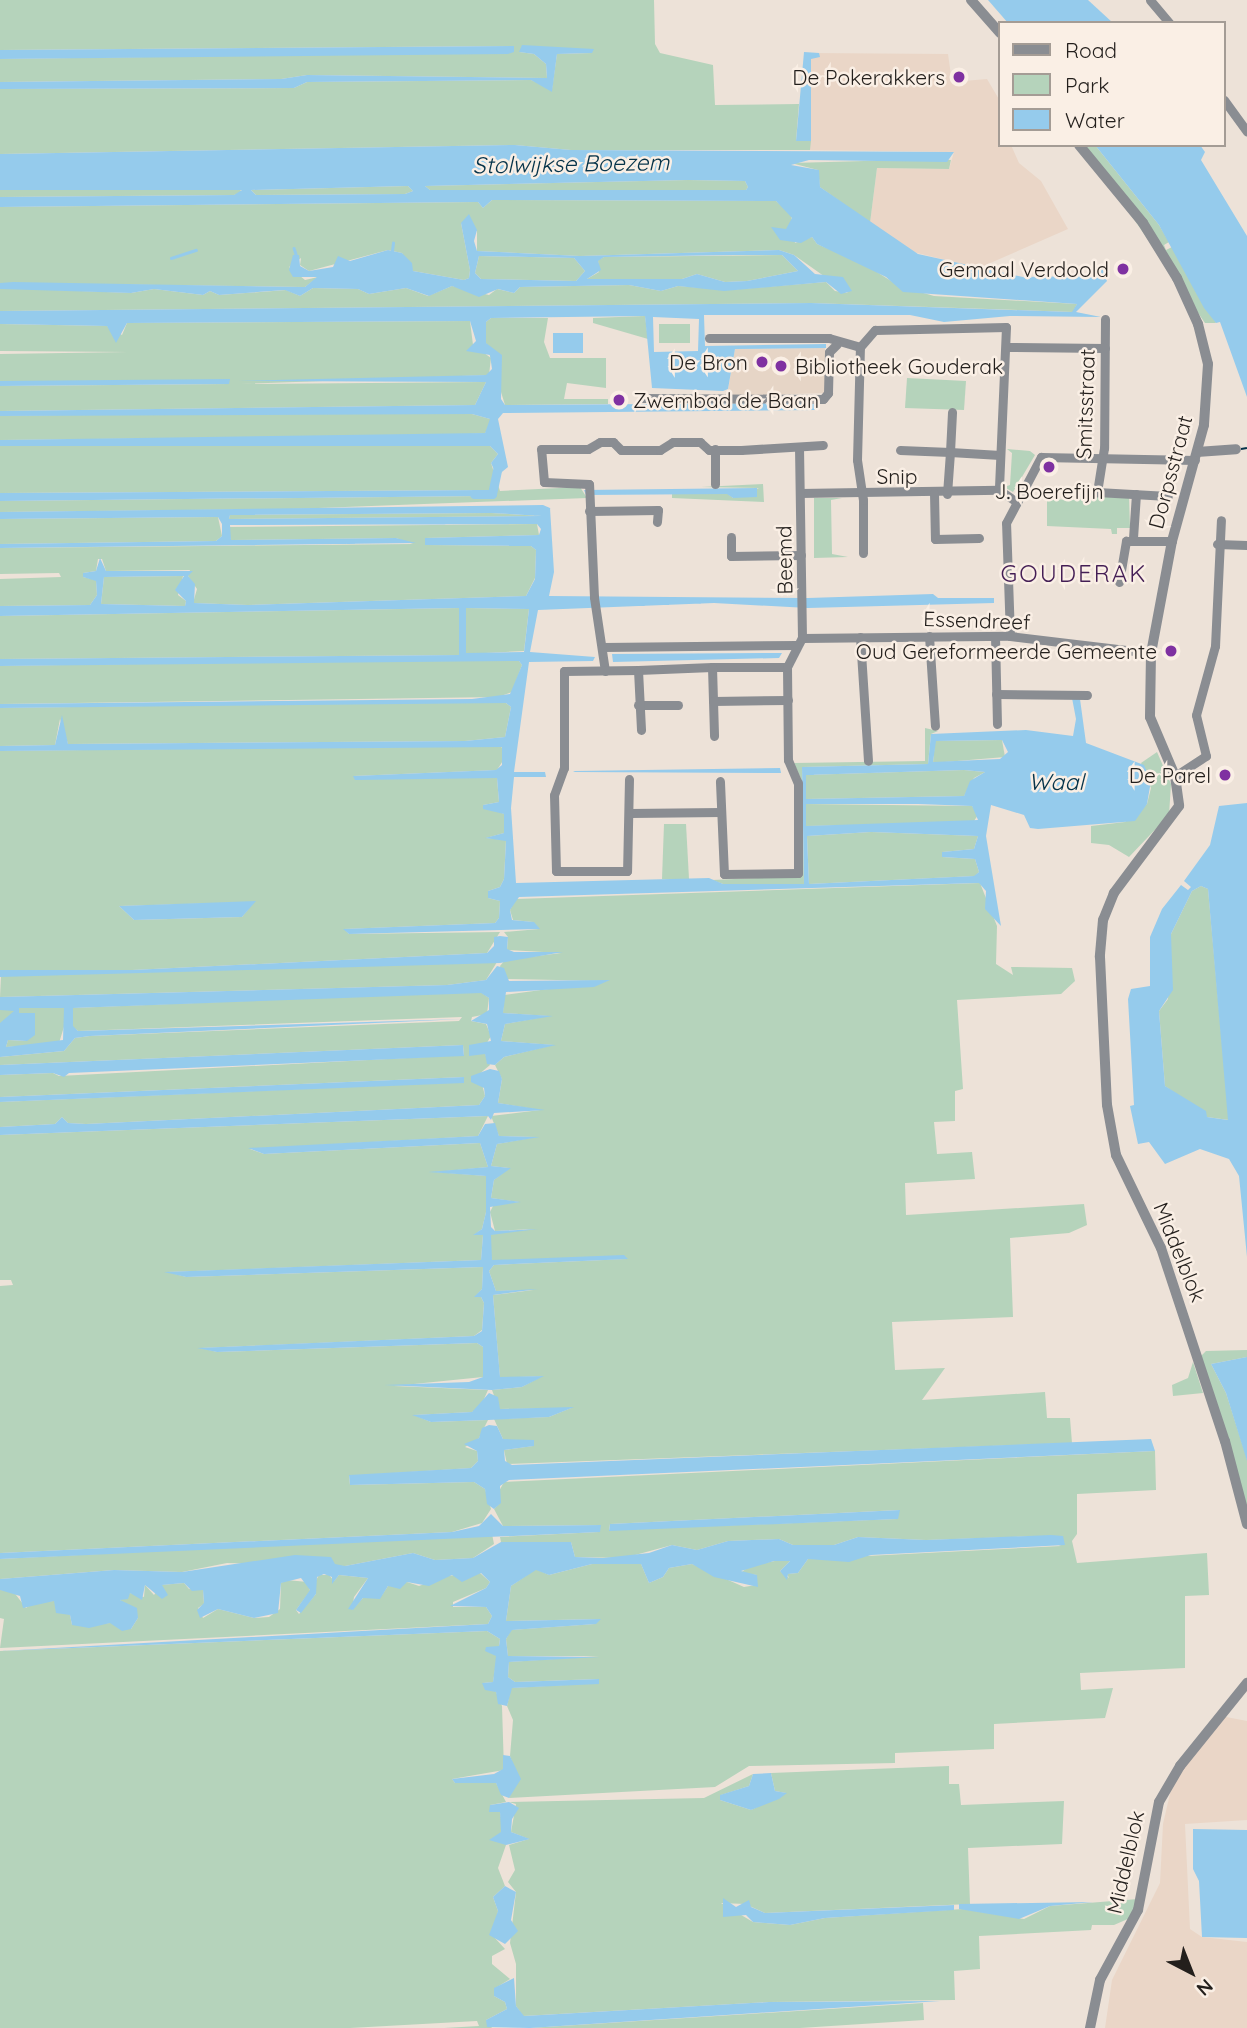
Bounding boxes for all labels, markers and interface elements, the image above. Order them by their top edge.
legend [998,21,1226,147]
text: Road [1065,37,1117,63]
place label: De Pokerakkers [792,64,945,90]
marker: De Pokerakkers [951,69,967,85]
text: Park [1065,72,1109,98]
text: Water [1065,107,1125,133]
water label: Stolwijkse Boezem [472,148,670,180]
place label: Gemaal Verdoold [939,256,1109,282]
marker: Gemaal Verdoold [1115,261,1131,277]
street label: Smitsstraat [1070,348,1100,460]
place label: De Bron [669,349,748,375]
place label: Bibliotheek Gouderak [795,353,1003,379]
marker: De Bron [754,354,770,370]
marker: Bibliotheek Gouderak [773,358,789,374]
place label: Zwembad de Baan [633,387,819,413]
marker: Zwembad de Baan [611,392,627,408]
street label: Dorpsstraat [1143,413,1197,531]
marker: J. Boerefijn [1041,459,1057,475]
street label: Snip [876,463,918,489]
place label: J. Boerefijn [994,478,1104,504]
street label: Beemd [771,525,797,595]
district label: GOUDERAK [1002,560,1146,588]
street label: Essendreef [923,606,1031,634]
place label: Oud Gereformeerde Gemeente [856,638,1157,664]
marker: Oud Gereformeerde Gemeente [1163,643,1179,659]
place label: De Parel [1129,762,1211,788]
marker: De Parel [1217,767,1233,783]
water label: Waal [1028,768,1084,796]
street label: Middelblok [1149,1198,1211,1306]
street label: Middelblok [1101,1808,1149,1916]
north arrow [1156,1937,1226,2007]
text: N [1192,1974,1218,2001]

